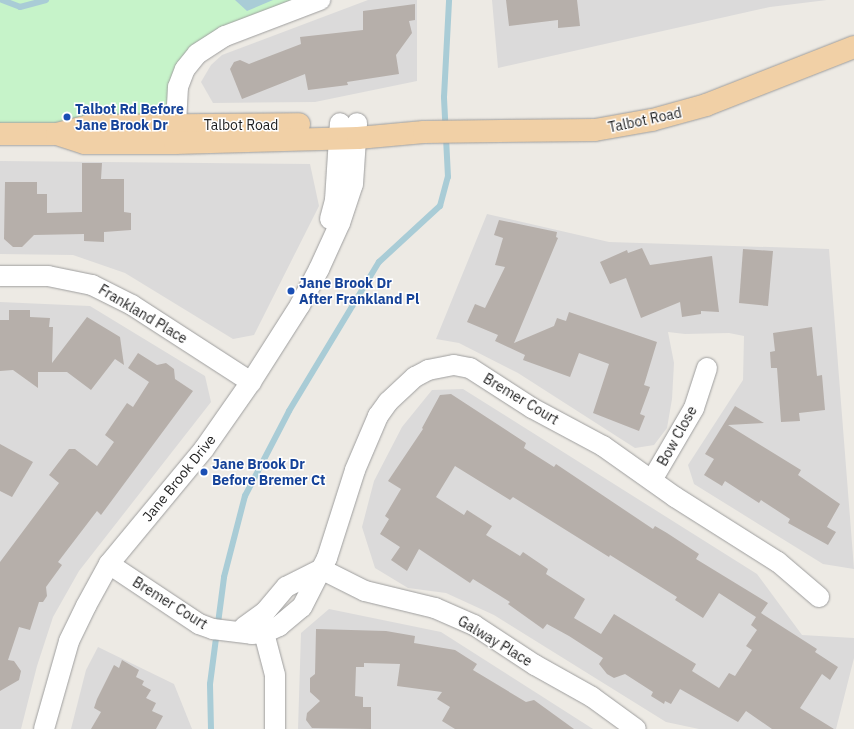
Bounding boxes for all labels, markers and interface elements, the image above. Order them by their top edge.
place label: Talbot Rd Before Jane Brook Dr [75,101,184,134]
street label: Talbot Road [607,104,683,136]
marker: Talbot Rd Before Jane Brook Dr [62,112,72,122]
street label: Talbot Road [204,117,278,133]
place label: Jane Brook Dr After Frankland Pl [299,275,419,308]
street label: Frankland Place [96,281,190,347]
marker: Jane Brook Dr After Frankland Pl [286,286,296,296]
street label: Bremer Court [480,370,562,428]
street label: Bow Close [654,403,700,469]
street label: Jane Brook Drive [139,431,219,525]
place label: Jane Brook Dr Before Bremer Ct [212,456,325,488]
marker: Jane Brook Dr Before Bremer Ct [199,467,209,477]
street label: Bremer Court [130,573,210,633]
street label: Galway Place [455,612,535,670]

